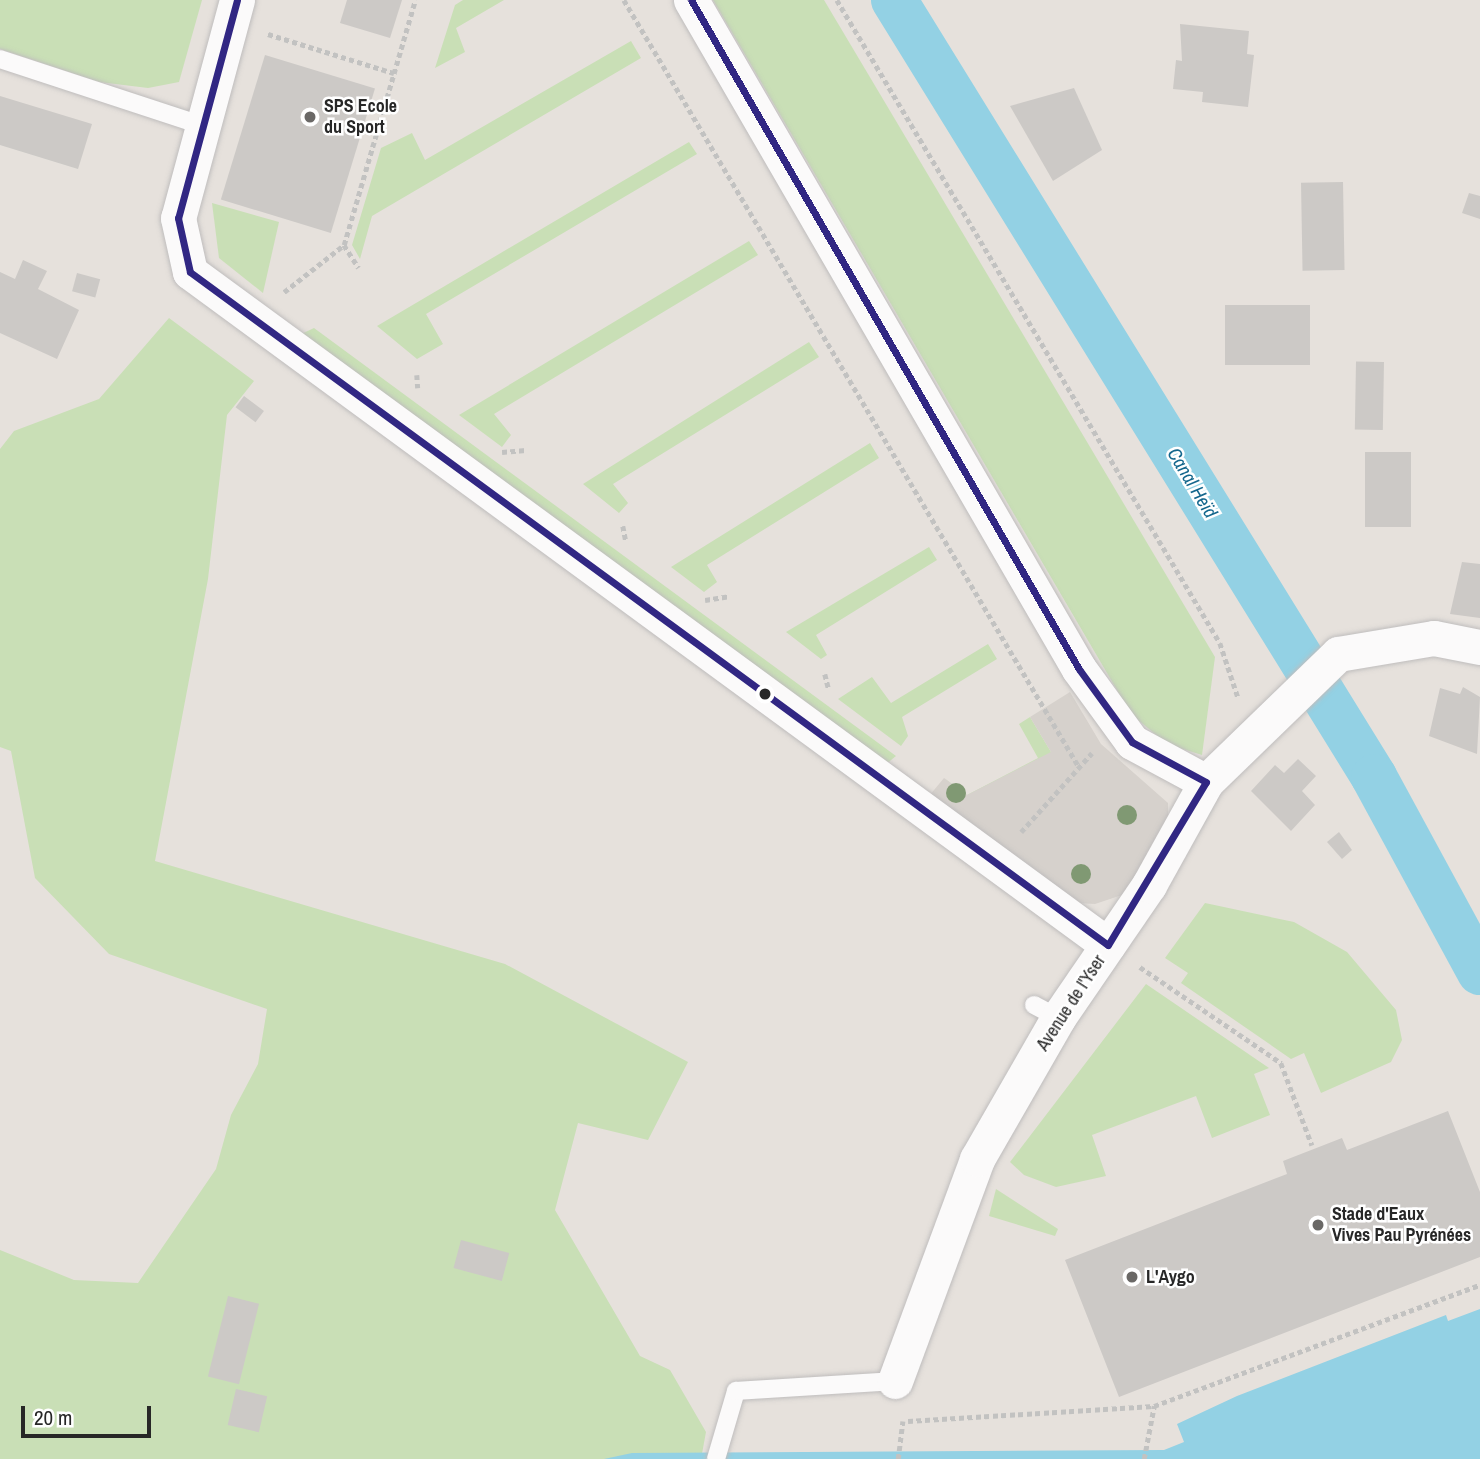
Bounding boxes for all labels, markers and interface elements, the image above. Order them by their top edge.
place label: SPS Ecole du Sport [324,96,397,138]
marker: SPS Ecole du Sport [302,109,318,125]
water label: Canal Heïd [1162,444,1222,522]
unlabelled marker [758,687,772,701]
street label: Avenue de l'Yser [1032,951,1110,1055]
place label: Stade d'Eaux Vives Pau Pyrénées [1332,1204,1471,1246]
marker: Stade d'Eaux Vives Pau Pyrénées [1310,1217,1326,1233]
place label: L'Aygo [1146,1266,1195,1288]
marker: L'Aygo [1124,1269,1140,1285]
scale bar [24,1392,154,1436]
text: 20 m [34,1403,72,1432]

